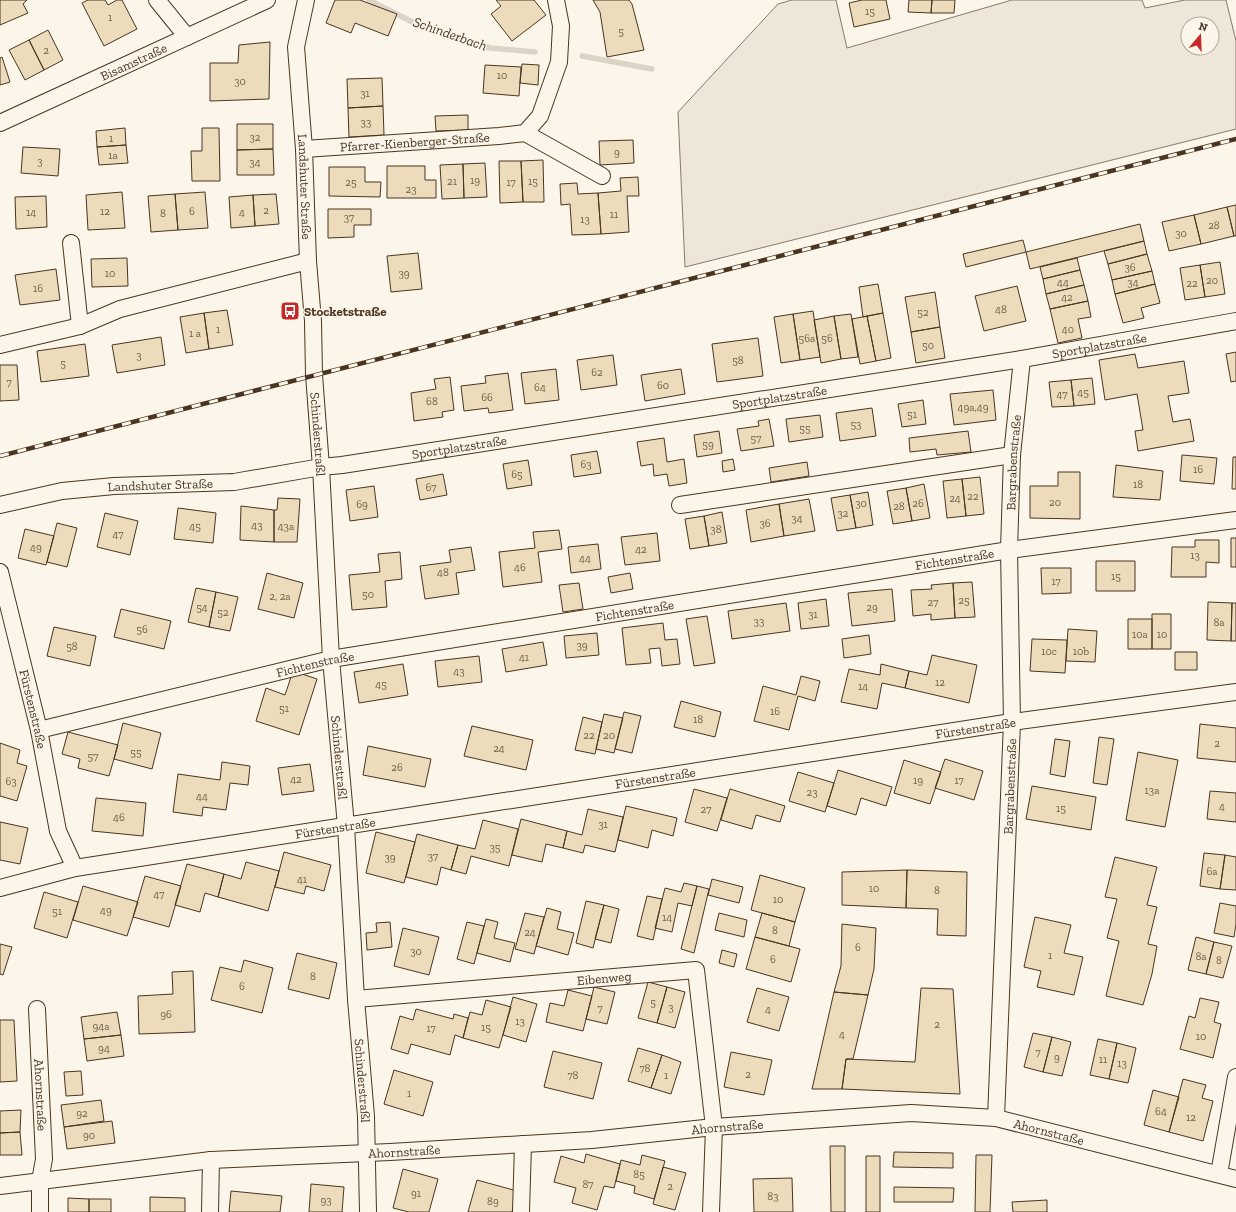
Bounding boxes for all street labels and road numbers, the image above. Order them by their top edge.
street label: Bisamstraße [98,40,169,83]
street label: Pfarrer-Kienberger-Straße [339,129,490,154]
street label: Landshuter Straße [295,133,315,240]
street label: Sportplatzstraße [1051,330,1148,361]
street label: Sportplatzstraße [731,382,828,412]
street label: Schinderstraßl [308,392,329,477]
street label: Bargrabenstraße [1003,414,1024,511]
street label: Sportplatzstraße [411,432,508,461]
street label: Landshuter Straße [107,475,213,494]
street label: Fichtenstraße [914,545,995,572]
street label: Fichtenstraße [594,596,675,624]
street label: Fichtenstraße [275,648,355,680]
street label: Fürstenstraße [17,668,50,750]
street label: Fürstenstraße [934,714,1017,741]
street label: Schinderstraßl [329,715,351,801]
street label: Bargrabenstraße [1000,738,1019,834]
street label: Fürstenstraße [614,764,697,791]
street label: Fürstenstraße [294,814,376,841]
street label: Eibenweg [576,968,632,988]
street label: Schinderstraßl [352,1038,374,1123]
street label: Ahornstraße [32,1058,50,1131]
street label: Ahornstraße [1012,1115,1086,1148]
street label: Ahornstraße [690,1116,764,1137]
street label: Ahornstraße [368,1142,441,1160]

